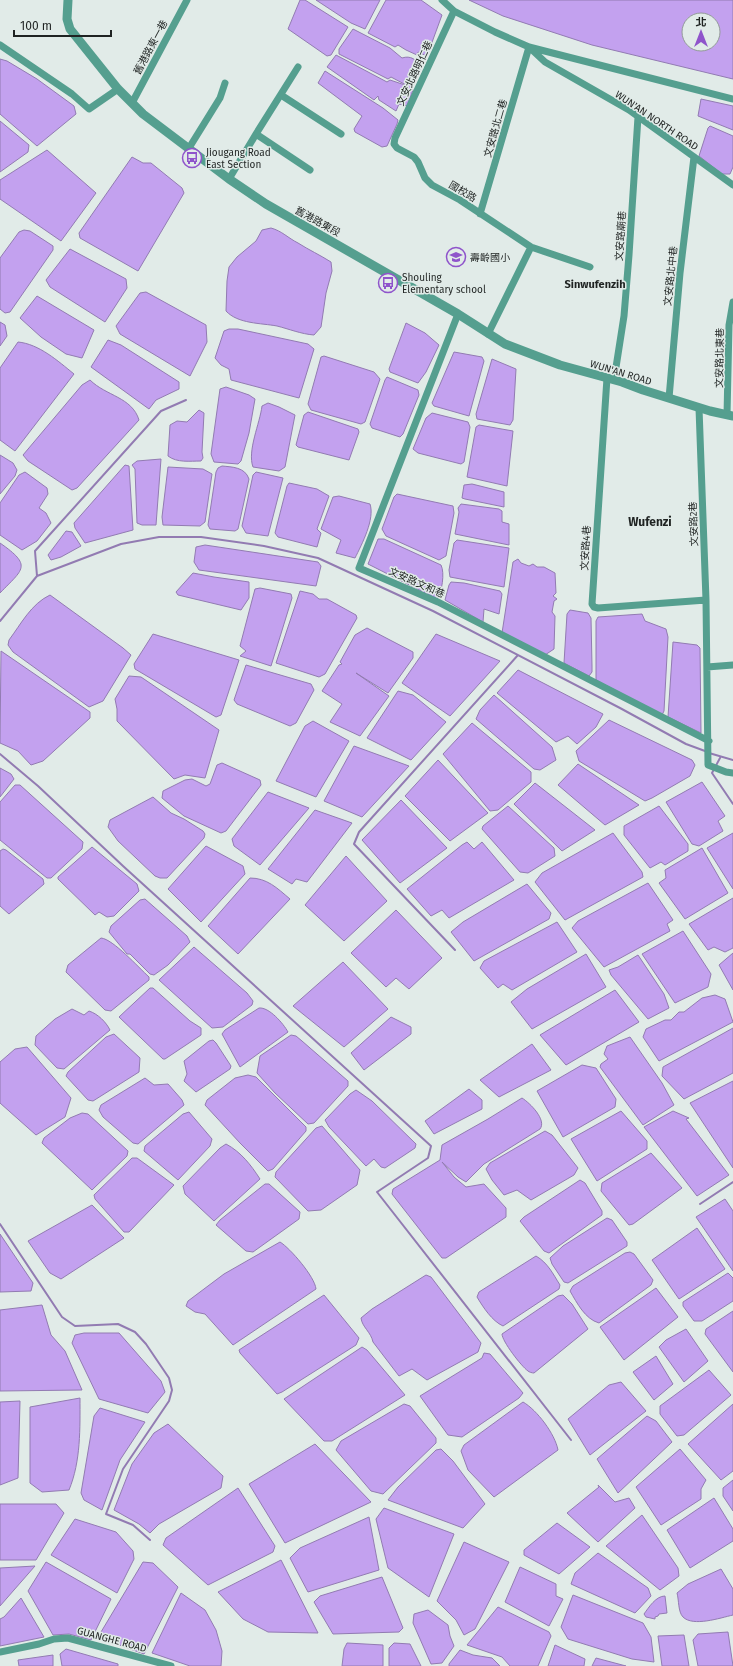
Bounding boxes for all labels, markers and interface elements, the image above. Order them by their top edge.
scale bar [14,12,111,38]
north arrow [681,12,721,52]
text: 北 [696,16,707,29]
street label: 舊港路東一巷 [132,18,170,77]
text: 100 m [20,19,52,33]
street label: 文安北路明仁巷 [395,39,435,108]
street label: WUN'AN NORTH ROAD [612,88,700,153]
street label: 文安路北二巷 [482,98,510,159]
bus stop icon: Jiougang Road East Section [181,147,203,169]
place label: Jiougang Road East Section [206,147,271,171]
street label: 國校路 [447,179,478,205]
street label: 舊港路東段 [293,205,342,239]
street label: 文安路廟巷 [613,211,629,261]
school or university icon: 壽齡國小 [445,246,467,268]
street label: 文安路北中巷 [662,246,680,307]
place label: 壽齡國小 [470,252,510,264]
bus stop icon: Shouling Elementary school [377,272,399,294]
place label: Shouling Elementary school [402,272,486,296]
district label: Sinwufenzih [565,278,626,291]
street label: 文安路北東巷 [713,328,727,388]
street label: WUN'AN ROAD [588,358,653,388]
street label: 文安路2巷 [687,501,701,547]
district label: Wufenzi [628,515,672,529]
street label: 文安路4巷 [579,525,593,571]
street label: 文安路文和巷 [387,565,446,601]
street label: GUANGHE ROAD [76,1625,148,1655]

